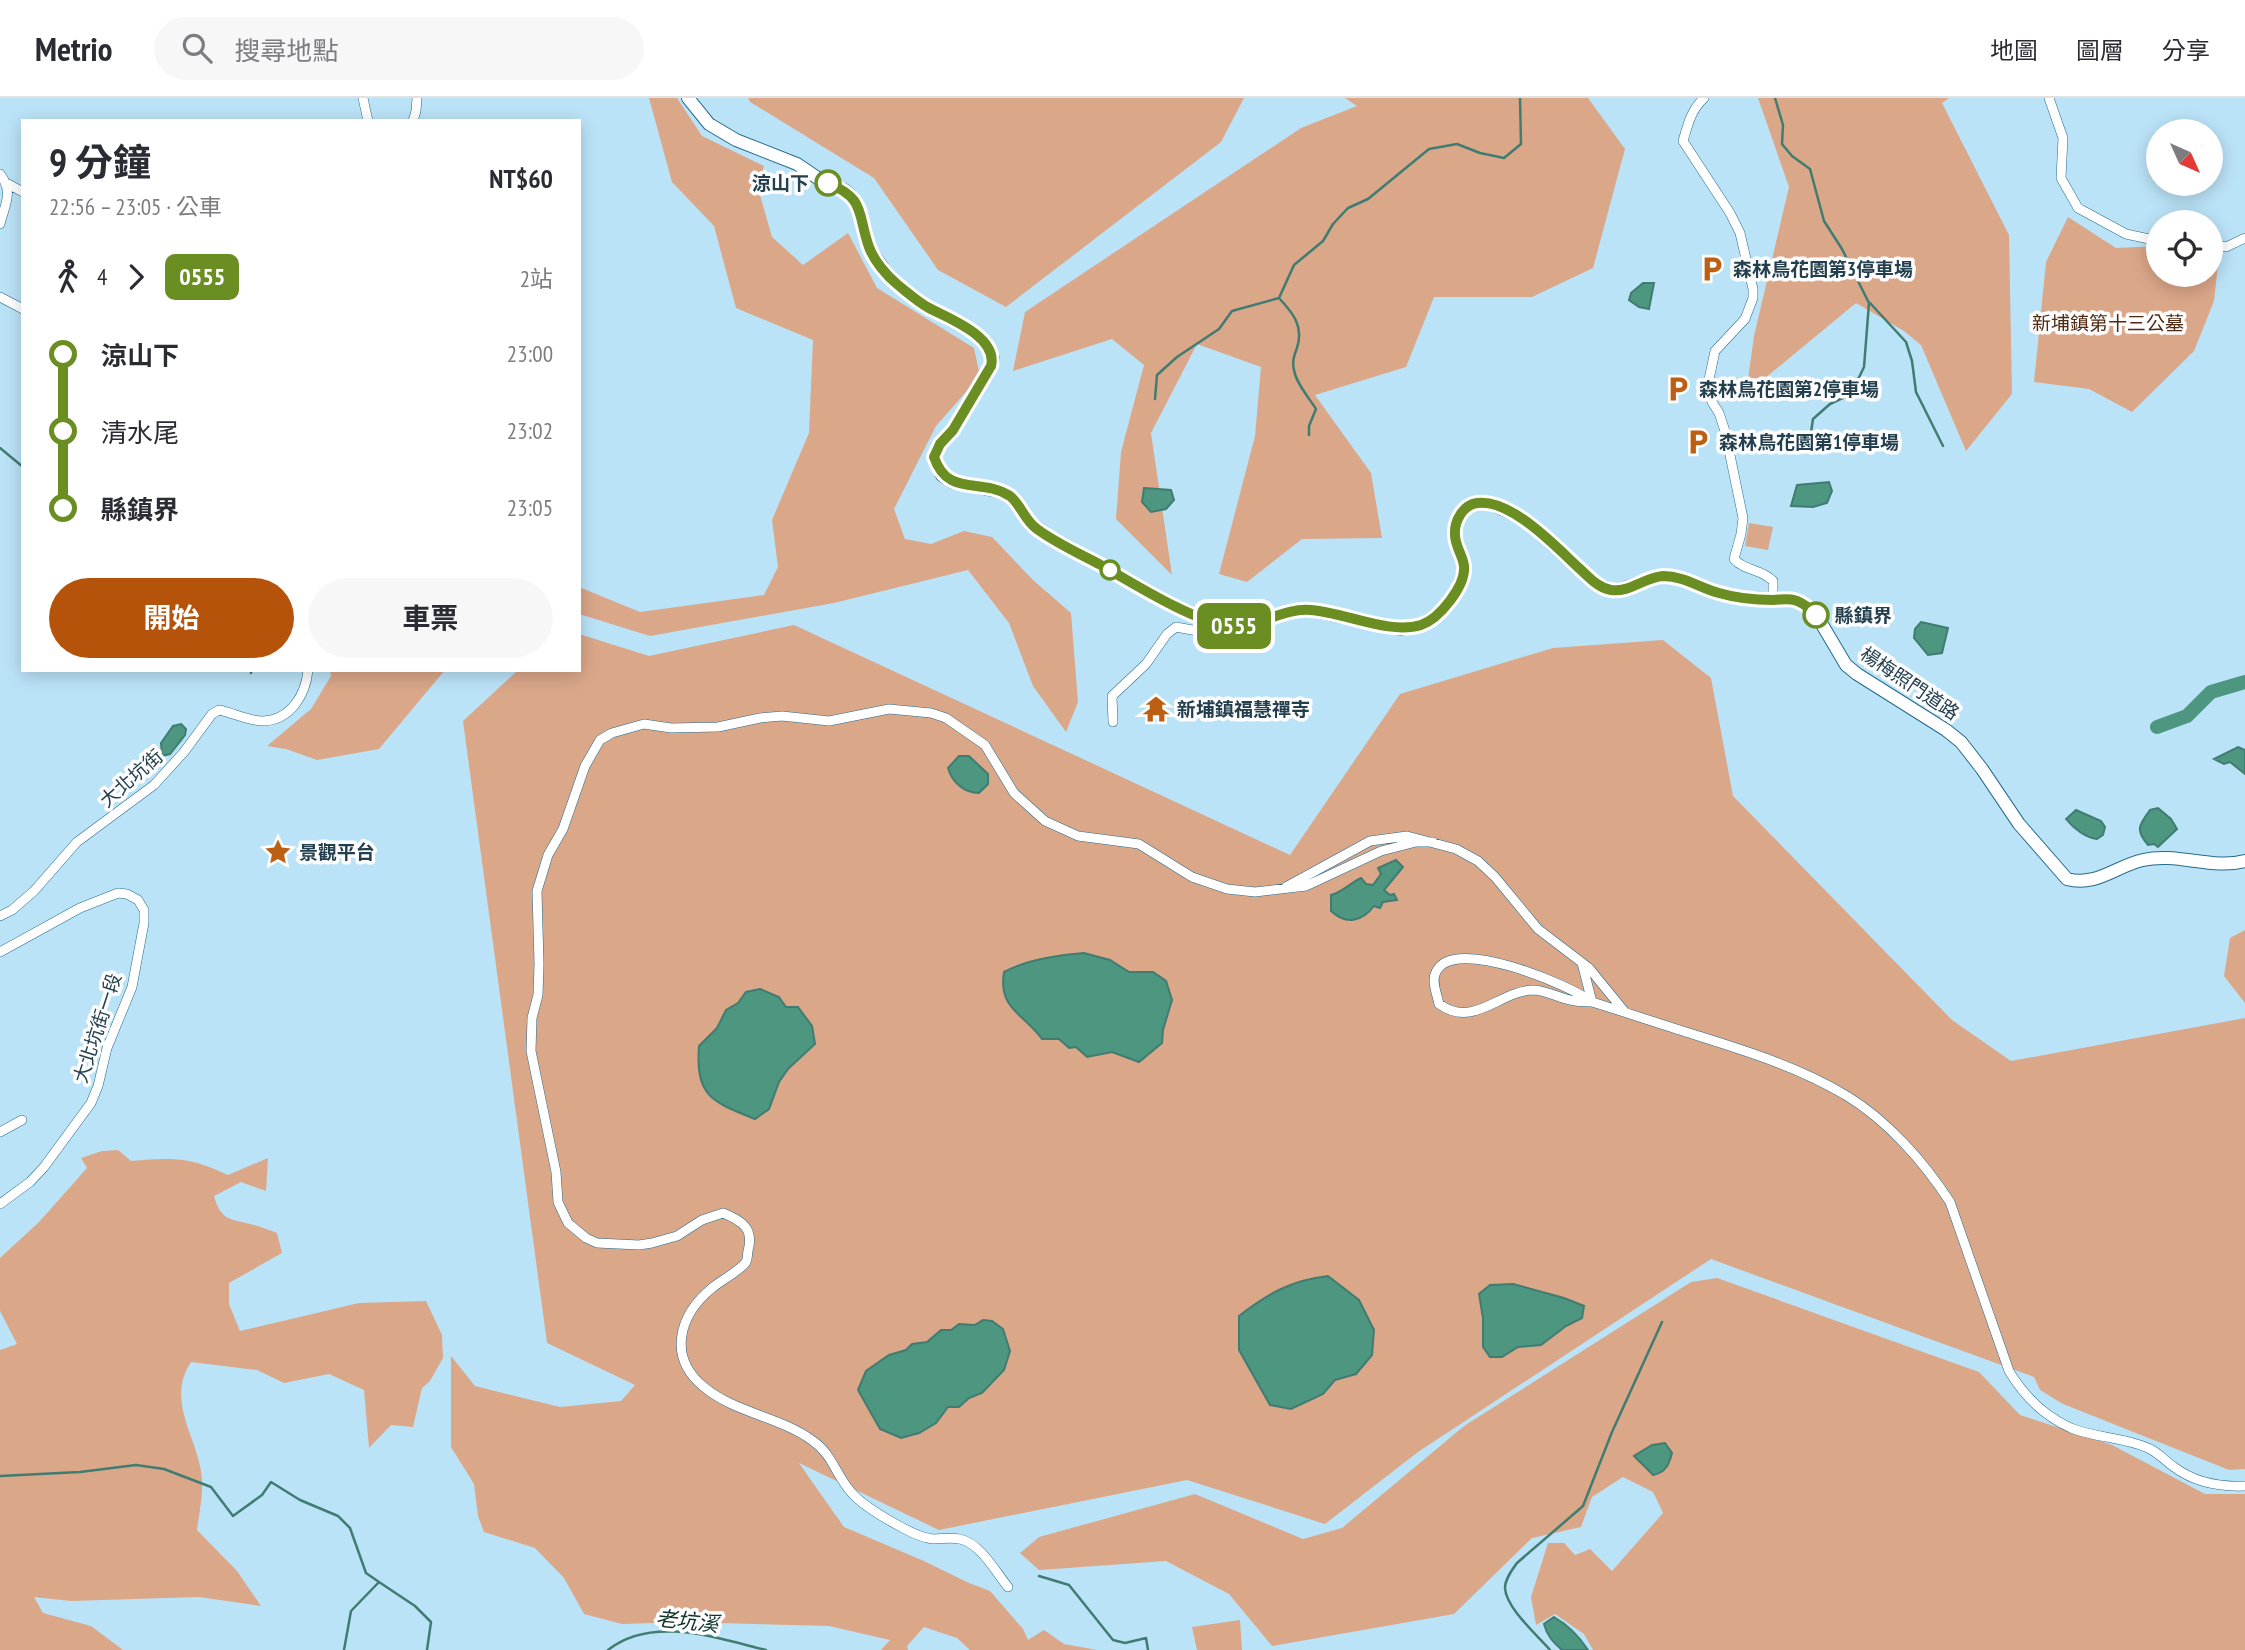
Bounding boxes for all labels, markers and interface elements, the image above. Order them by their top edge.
search box [154,17,644,80]
text: Metrio [35,27,112,70]
icon: search [178,29,216,67]
text: 搜尋地點 [234,34,338,67]
text: 地圖 [1990,35,2038,66]
text: 圖層 [2076,35,2124,66]
text: 分享 [2162,35,2210,66]
north arrow [2146,119,2222,196]
map controls [2146,119,2223,287]
text: 9 分鐘 [49,137,151,186]
text: NT$60 [489,162,553,195]
marker: 涼山下 [815,170,841,196]
place label: 涼山下 [752,171,809,195]
text: 22:56 – 23:05 · 公車 [49,192,222,221]
button: locate [2146,210,2223,287]
parking icon: 森林鳥花園第3停車場 [1697,254,1727,284]
place label: 森林鳥花園第3停車場 [1733,257,1913,281]
icon: walk [49,258,87,296]
icon: forward [117,258,155,296]
text: 0555 [179,261,225,292]
text: 4 [97,262,107,291]
text: 2站 [520,264,553,293]
park label: 新埔鎮第十三公墓 [2032,311,2184,335]
text: 涼山下 [101,339,179,372]
text: 23:00 [507,339,553,368]
parking icon: 森林鳥花園第2停車場 [1663,374,1693,404]
place label: 森林鳥花園第2停車場 [1699,377,1879,401]
text: 清水尾 [101,416,179,449]
text: 23:02 [507,416,553,445]
parking icon: 森林鳥花園第1停車場 [1683,427,1713,457]
place label: 森林鳥花園第1停車場 [1719,430,1899,454]
text: 縣鎮界 [101,493,179,526]
text: 23:05 [507,493,553,522]
unlabelled marker [1100,560,1120,580]
button: 開始 [49,578,294,658]
button: 車票 [308,578,553,658]
marker: 縣鎮界 [1803,602,1829,628]
line badge: 0555 [1185,603,1283,649]
place label: 縣鎮界 [1835,603,1892,627]
text: 0555 [1211,610,1257,641]
street label: 楊梅照門道路 [1856,641,1964,725]
temple icon: 新埔鎮福慧禪寺 [1141,694,1171,724]
place label: 新埔鎮福慧禪寺 [1177,697,1310,721]
street label: 大北坑街 [94,744,168,812]
place icon: 景觀平台 [263,837,293,867]
place label: 景觀平台 [299,840,375,864]
street label: 大北坑街一段 [68,970,126,1086]
water label: 老坑溪 [654,1604,723,1638]

